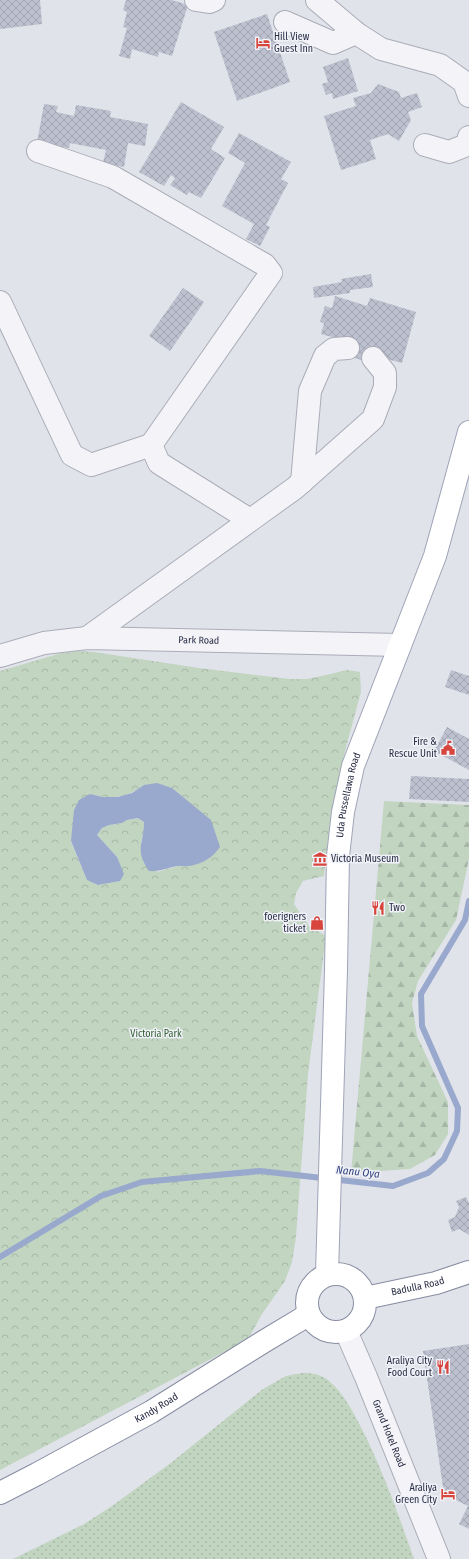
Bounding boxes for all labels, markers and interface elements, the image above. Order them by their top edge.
place label: Hill View Guest Inn [274,31,313,55]
hotel icon: Hill View Guest Inn [255,35,271,51]
street label: Park Road [178,634,219,647]
place label: Fire & Rescue Unit [389,736,438,760]
public building icon: Fire & Rescue Unit [440,740,456,756]
street label: Uda Pussellawa Road [334,751,364,838]
museum icon: Victoria Museum [312,851,328,867]
place label: Victoria Museum [331,853,399,865]
restaurant icon: Two [370,900,386,916]
place label: Two [389,902,405,914]
place label: foerigners ticket [264,911,307,935]
shop icon: foerigners ticket [309,915,325,931]
park label: Victoria Park [130,1028,182,1040]
water label: Nanu Oya [336,1163,381,1181]
street label: Badulla Road [390,1275,446,1298]
place label: Araliya City Food Court [387,1355,433,1379]
restaurant icon: Araliya City Food Court [435,1359,451,1375]
street label: Kandy Road [133,1391,180,1426]
street label: Grand Hotel Road [370,1398,408,1469]
place label: Araliya Green City [395,1482,438,1506]
hotel icon: Araliya Green City [440,1486,456,1502]

